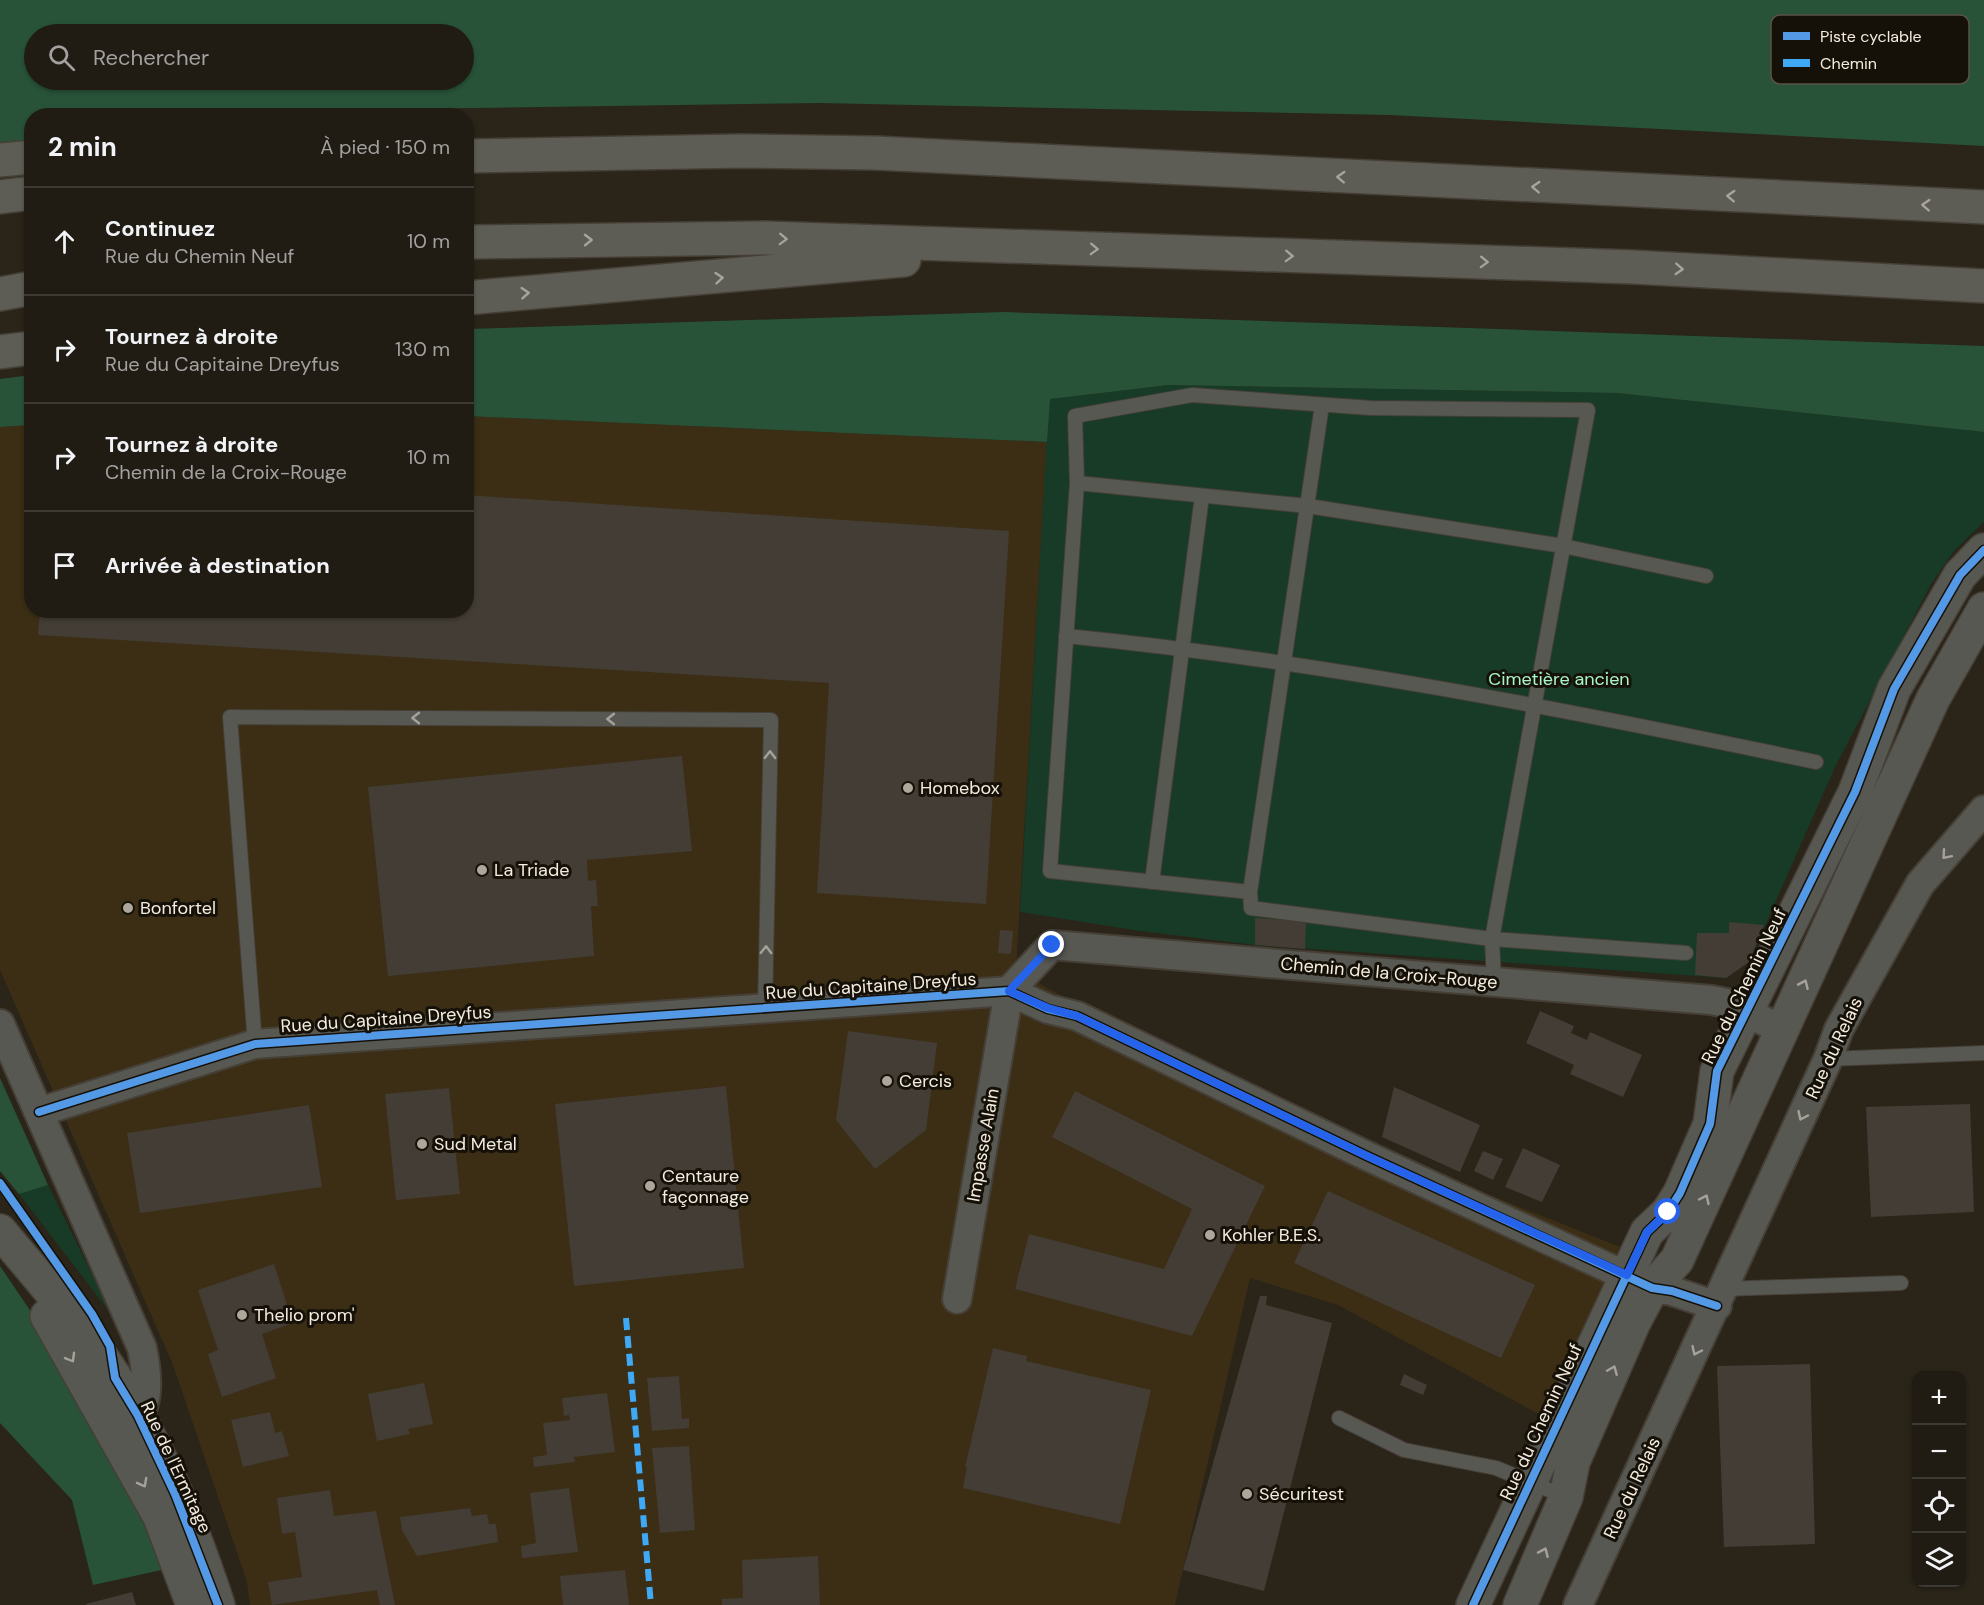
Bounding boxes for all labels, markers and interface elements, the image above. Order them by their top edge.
legend [1771,15,1969,84]
search box [24,24,474,90]
text: Piste cyclable [1820,26,1922,47]
icon: search [45,41,78,74]
text: Rechercher [93,43,209,72]
text: Chemin [1820,53,1877,74]
text: 2 min [48,130,117,164]
text: À pied · 150 m [320,134,450,160]
one-way arrow [1337,170,1346,183]
one-way arrow [1531,180,1540,193]
one-way arrow [1726,190,1735,203]
one-way arrow [1921,198,1930,211]
text: Continuez [105,214,215,243]
icon: ahead [48,225,81,258]
text: 10 m [407,228,450,254]
one-way arrow [778,232,787,245]
one-way arrow [583,234,592,247]
text: Rue du Chemin Neuf [105,243,294,269]
one-way arrow [1090,243,1099,256]
one-way arrow [1285,249,1294,262]
one-way arrow [1480,256,1489,268]
one-way arrow [1674,263,1683,276]
one-way arrow [715,272,724,285]
one-way arrow [520,287,529,300]
text: Tournez à droite [105,322,278,351]
icon: right [48,333,81,366]
text: 130 m [395,336,450,362]
text: Rue du Capitaine Dreyfus [105,351,340,377]
text: Tournez à droite [105,430,278,459]
icon: right [48,441,81,474]
text: 10 m [407,444,450,470]
text: Chemin de la Croix-Rouge [105,459,347,485]
icon: arrive [48,549,81,582]
text: Arrivée à destination [105,551,330,580]
park label: Cimetière ancien [1488,667,1630,691]
one-way arrow [411,712,420,724]
one-way arrow [606,713,615,725]
one-way arrow [764,750,777,759]
place label: Homebox [920,776,1000,800]
marker: Homebox [901,781,915,795]
one-way arrow [1942,848,1953,859]
place label: La Triade [494,858,569,882]
marker: La Triade [475,863,489,877]
place label: Bonfortel [140,896,216,920]
marker: Bonfortel [121,901,135,915]
street label: Rue du Chemin Neuf [1696,904,1792,1068]
route end [1038,931,1064,957]
one-way arrow [760,945,772,954]
street label: Chemin de la Croix-Rouge [1279,952,1499,994]
street label: Rue du Capitaine Dreyfus [765,967,977,1005]
one-way arrow [1796,980,1808,991]
street label: Rue du Relais [1800,993,1868,1103]
street label: Rue du Capitaine Dreyfus [280,1000,492,1038]
place label: Cercis [899,1069,952,1093]
marker: Cercis [880,1074,894,1088]
street label: Impasse Alain [961,1086,1005,1204]
one-way arrow [1797,1110,1809,1121]
place label: Sud Metal [434,1132,517,1156]
marker: Sud Metal [415,1137,429,1151]
place label: Centaure façonnage [662,1164,749,1209]
marker: Centaure façonnage [643,1179,657,1193]
one-way arrow [1697,1195,1709,1206]
route start [1654,1198,1680,1224]
place label: Kohler B.E.S. [1222,1223,1321,1247]
marker: Kohler B.E.S. [1203,1228,1217,1242]
place label: Thelio prom' [254,1303,355,1327]
marker: Thelio prom' [235,1308,249,1322]
street label: Rue du Chemin Neuf [1494,1340,1588,1504]
one-way arrow [1691,1345,1703,1356]
one-way arrow [64,1352,75,1362]
one-way arrow [1606,1365,1618,1376]
map controls [1912,1371,1966,1587]
button: + [1912,1371,1966,1425]
street label: Rue de l'Ermitage [135,1397,217,1537]
button: − [1912,1425,1966,1479]
street label: Rue du Relais [1598,1433,1666,1543]
one-way arrow [136,1477,147,1487]
button: locate [1912,1479,1966,1533]
place label: Sécuritest [1259,1482,1344,1506]
marker: Sécuritest [1240,1487,1254,1501]
button: layers [1912,1533,1966,1587]
one-way arrow [1536,1547,1548,1558]

